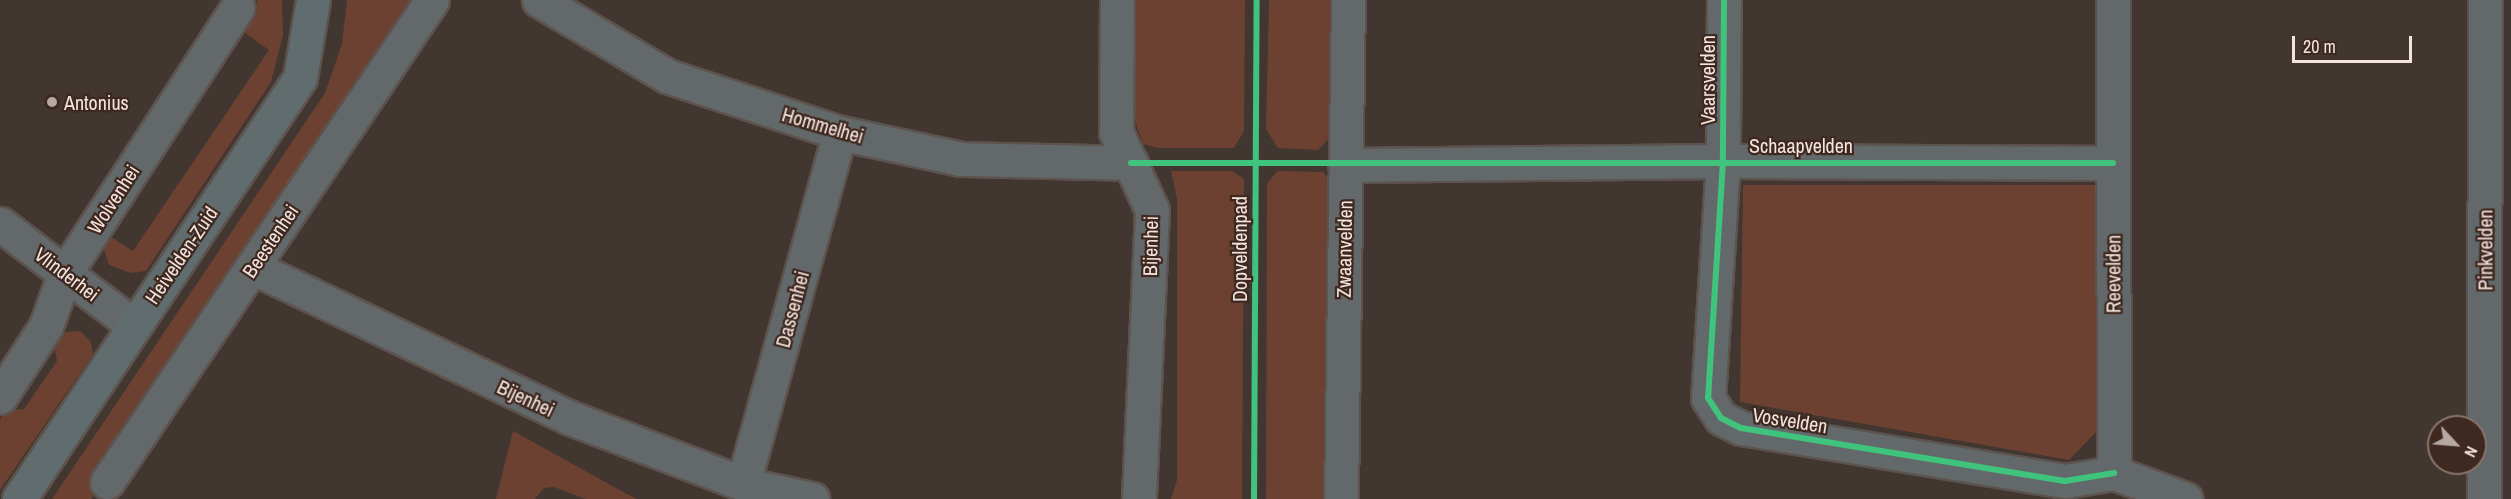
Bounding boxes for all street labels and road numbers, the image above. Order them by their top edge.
street label: Vaarsvelden [1695,35,1719,125]
street label: Hommelhei [779,102,867,148]
street label: Schaapvelden [1749,133,1853,157]
street label: Wolvenhei [82,160,144,238]
street label: Dopveldenpad [1227,196,1251,302]
street label: Beestenhei [237,200,303,282]
street label: Zwaanvelden [1331,200,1357,298]
street label: Heivelden-Zuid [140,202,222,308]
street label: Pinkvelden [2473,209,2497,291]
street label: Bijenhei [1137,216,1163,276]
street label: Reevelden [2101,235,2125,313]
street label: Vlinderhei [30,242,104,306]
street label: Dassenhei [770,268,814,350]
street label: Bijenhei [494,374,558,422]
street label: Vosvelden [1751,402,1829,438]

